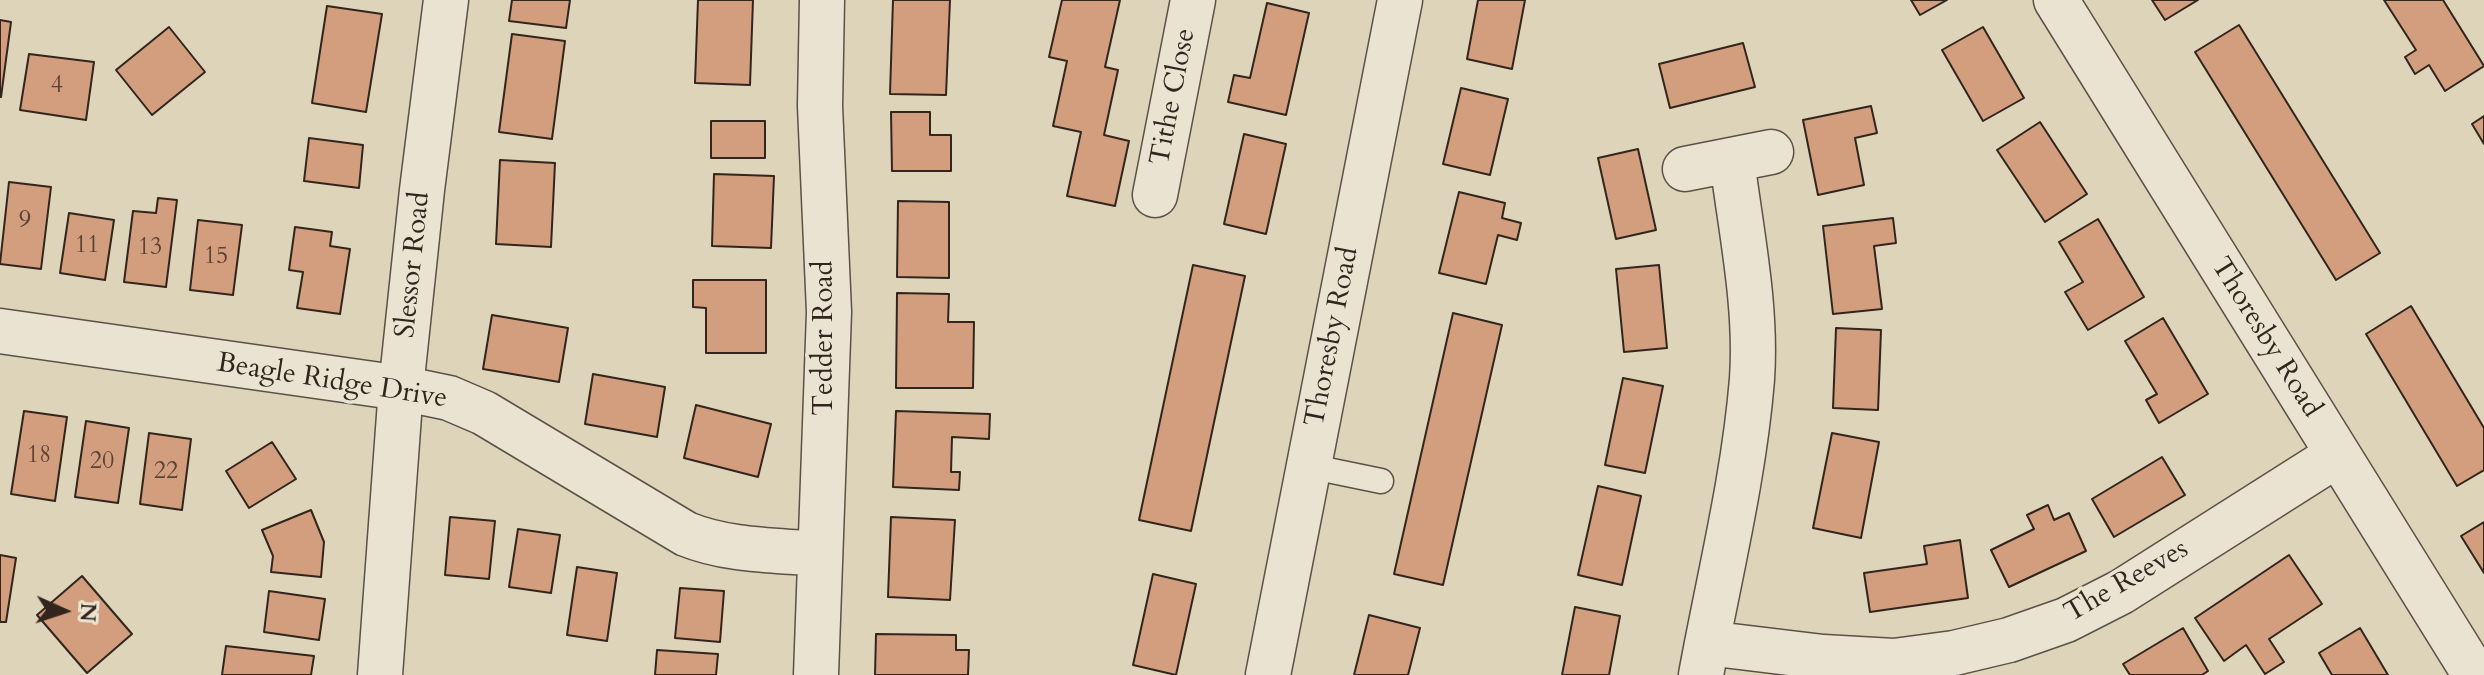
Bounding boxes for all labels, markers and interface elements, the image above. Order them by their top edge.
street label: Tithe Close [1144,26,1204,168]
house number: 4 [51,72,63,100]
street label: Slessor Road [390,190,438,340]
house number: 9 [19,207,31,235]
house number: 11 [75,232,99,260]
house number: 13 [138,234,162,262]
house number: 15 [204,243,228,271]
street label: Thoresby Road [1299,244,1367,430]
street label: Thoresby Road [2202,252,2328,424]
street label: Tedder Road [809,260,843,416]
street label: Beagle Ridge Drive [214,347,450,417]
house number: 18 [27,442,51,470]
house number: 20 [90,448,114,476]
house number: 22 [154,458,178,486]
street label: The Reeves [2059,533,2195,631]
north arrow [24,571,104,651]
text: N [72,602,103,623]

